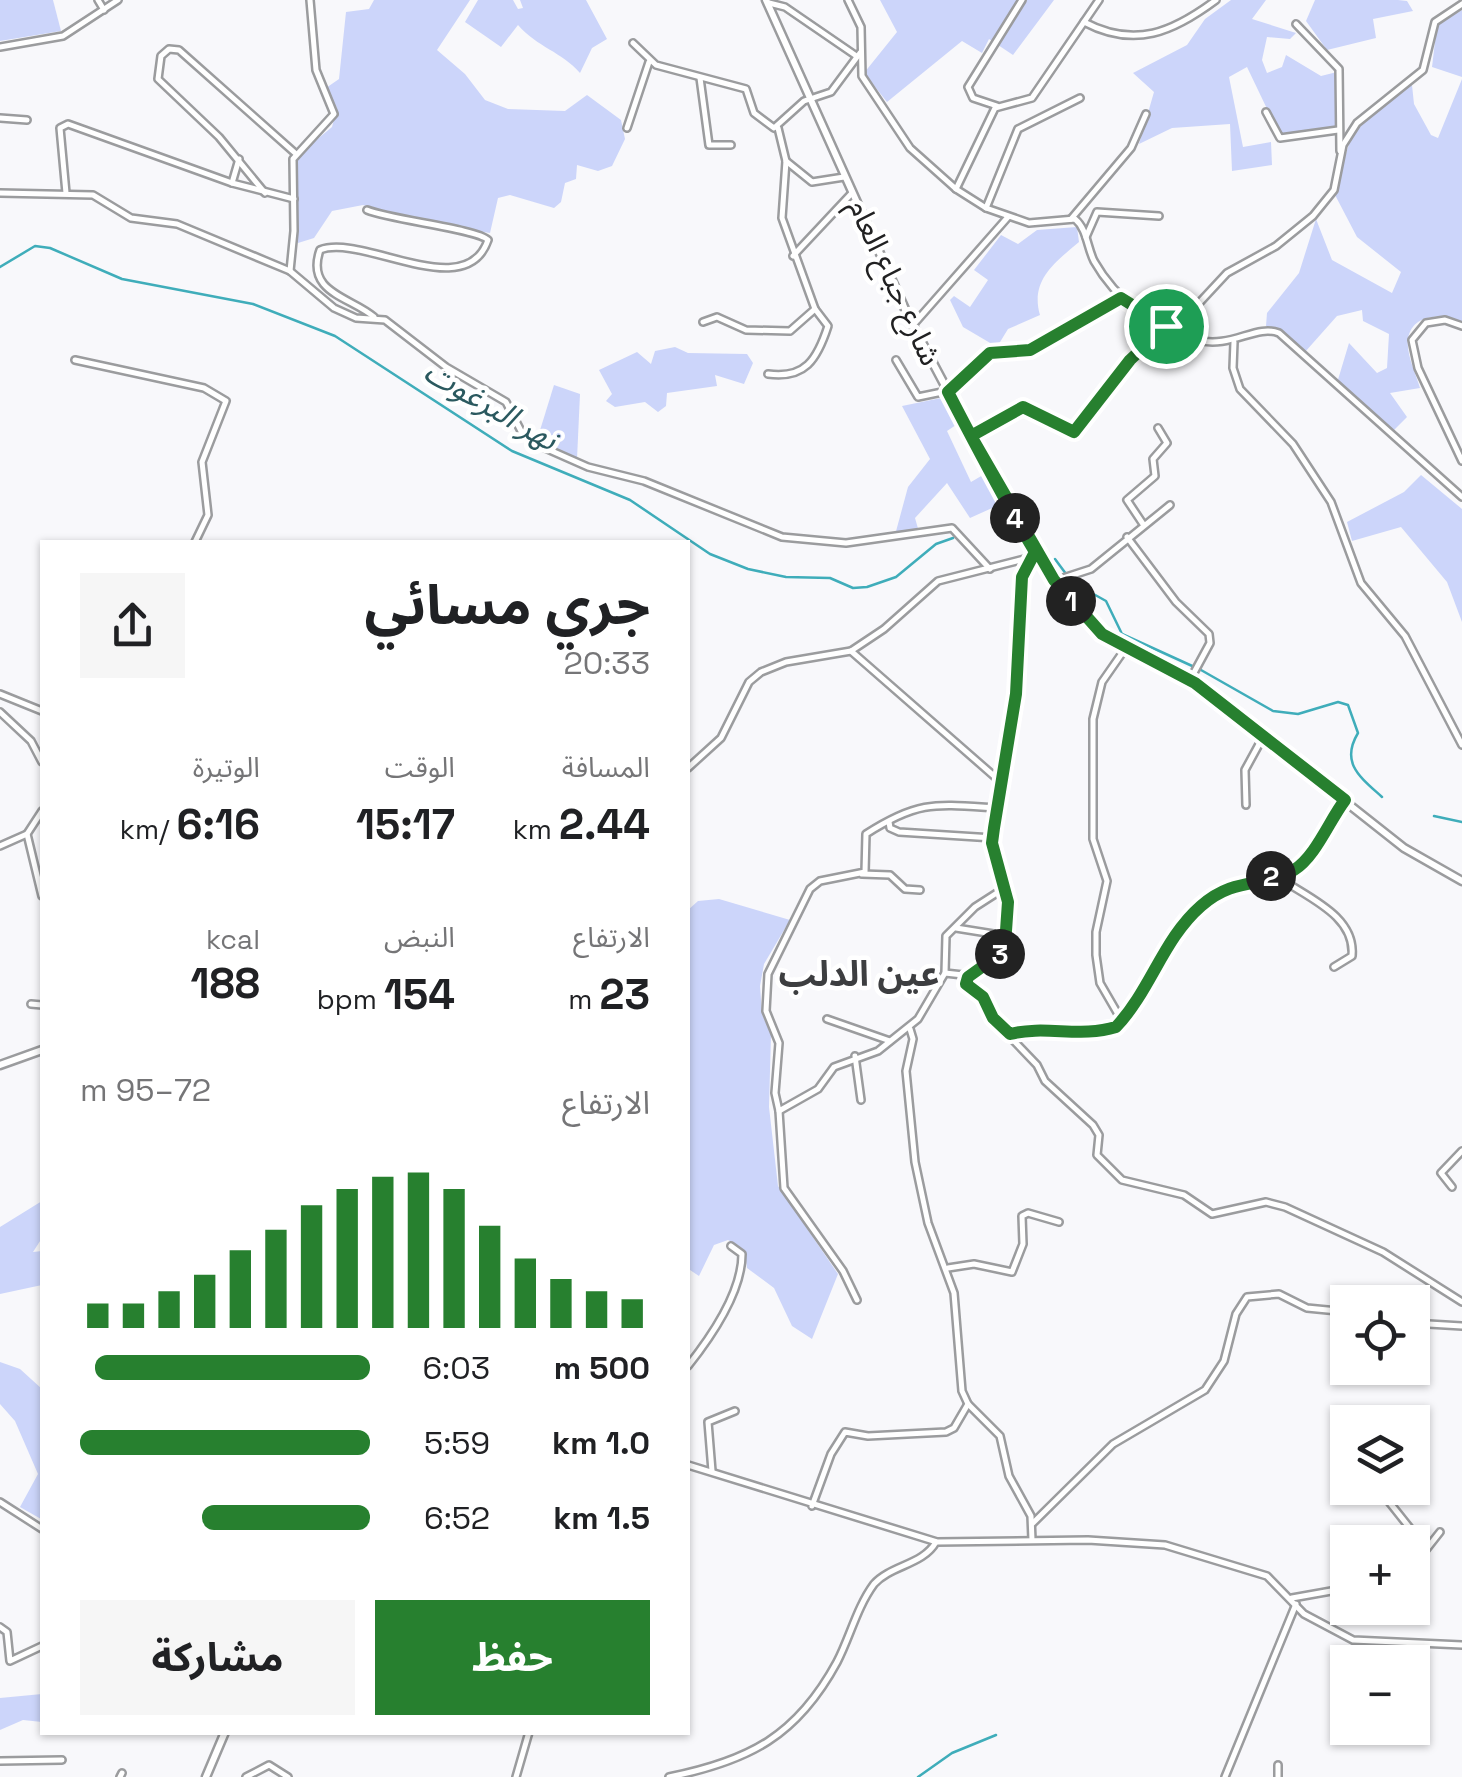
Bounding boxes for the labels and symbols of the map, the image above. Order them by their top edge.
street label: شارع جباع العام [837,192,951,373]
pin [1124,284,1209,369]
water label: نهر البرغوت [417,351,568,461]
pin: 4 [990,493,1040,543]
pin: 1 [1046,576,1096,626]
pin: 2 [1246,851,1296,901]
pin: 3 [975,929,1025,979]
district label: عين الدلب [778,952,940,996]

